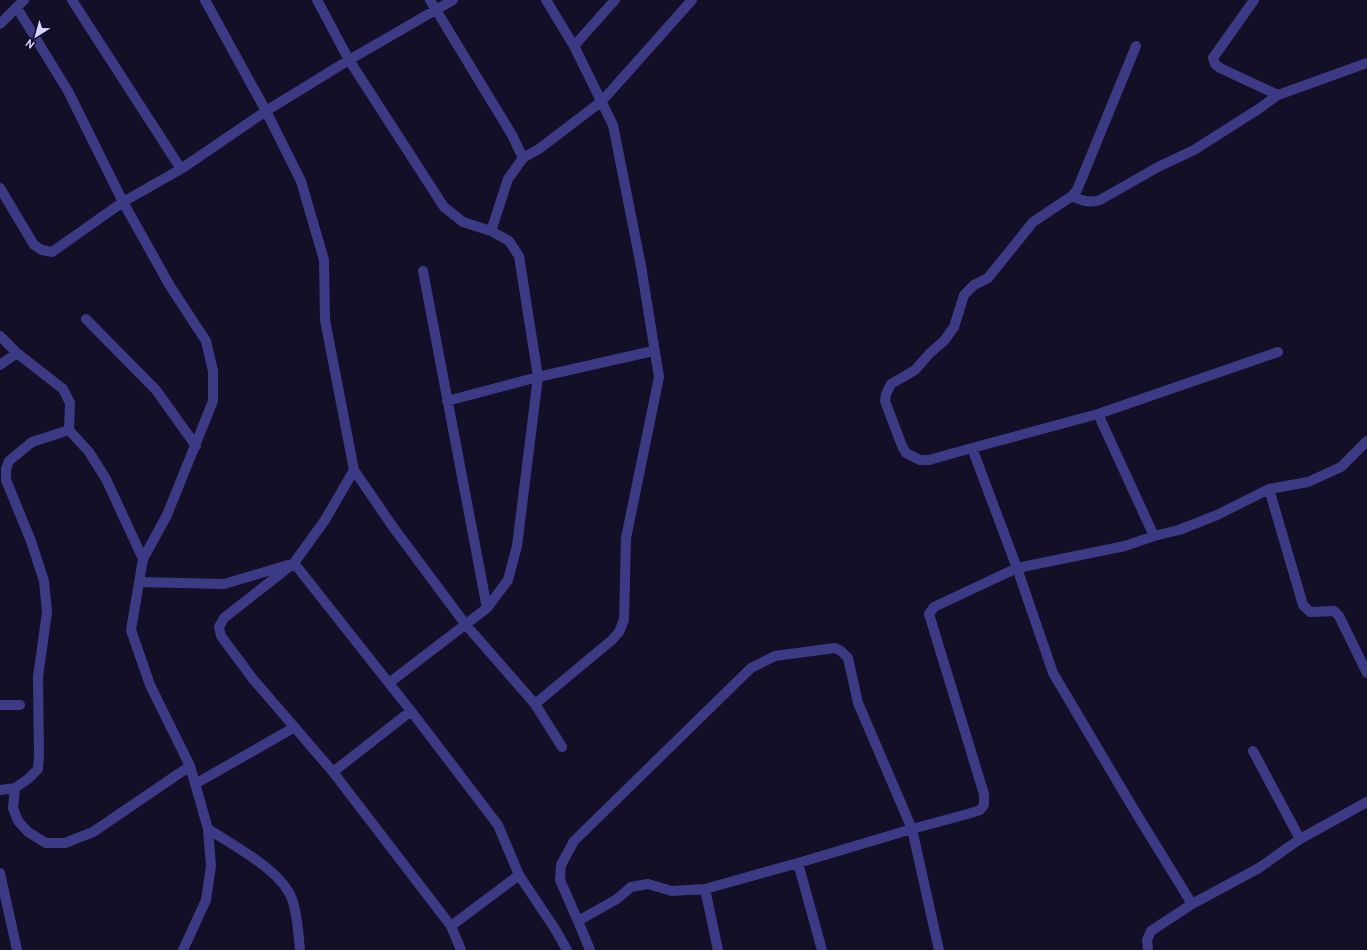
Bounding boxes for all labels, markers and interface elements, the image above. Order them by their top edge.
north arrow [16,16,56,56]
text: N [23,35,38,51]

